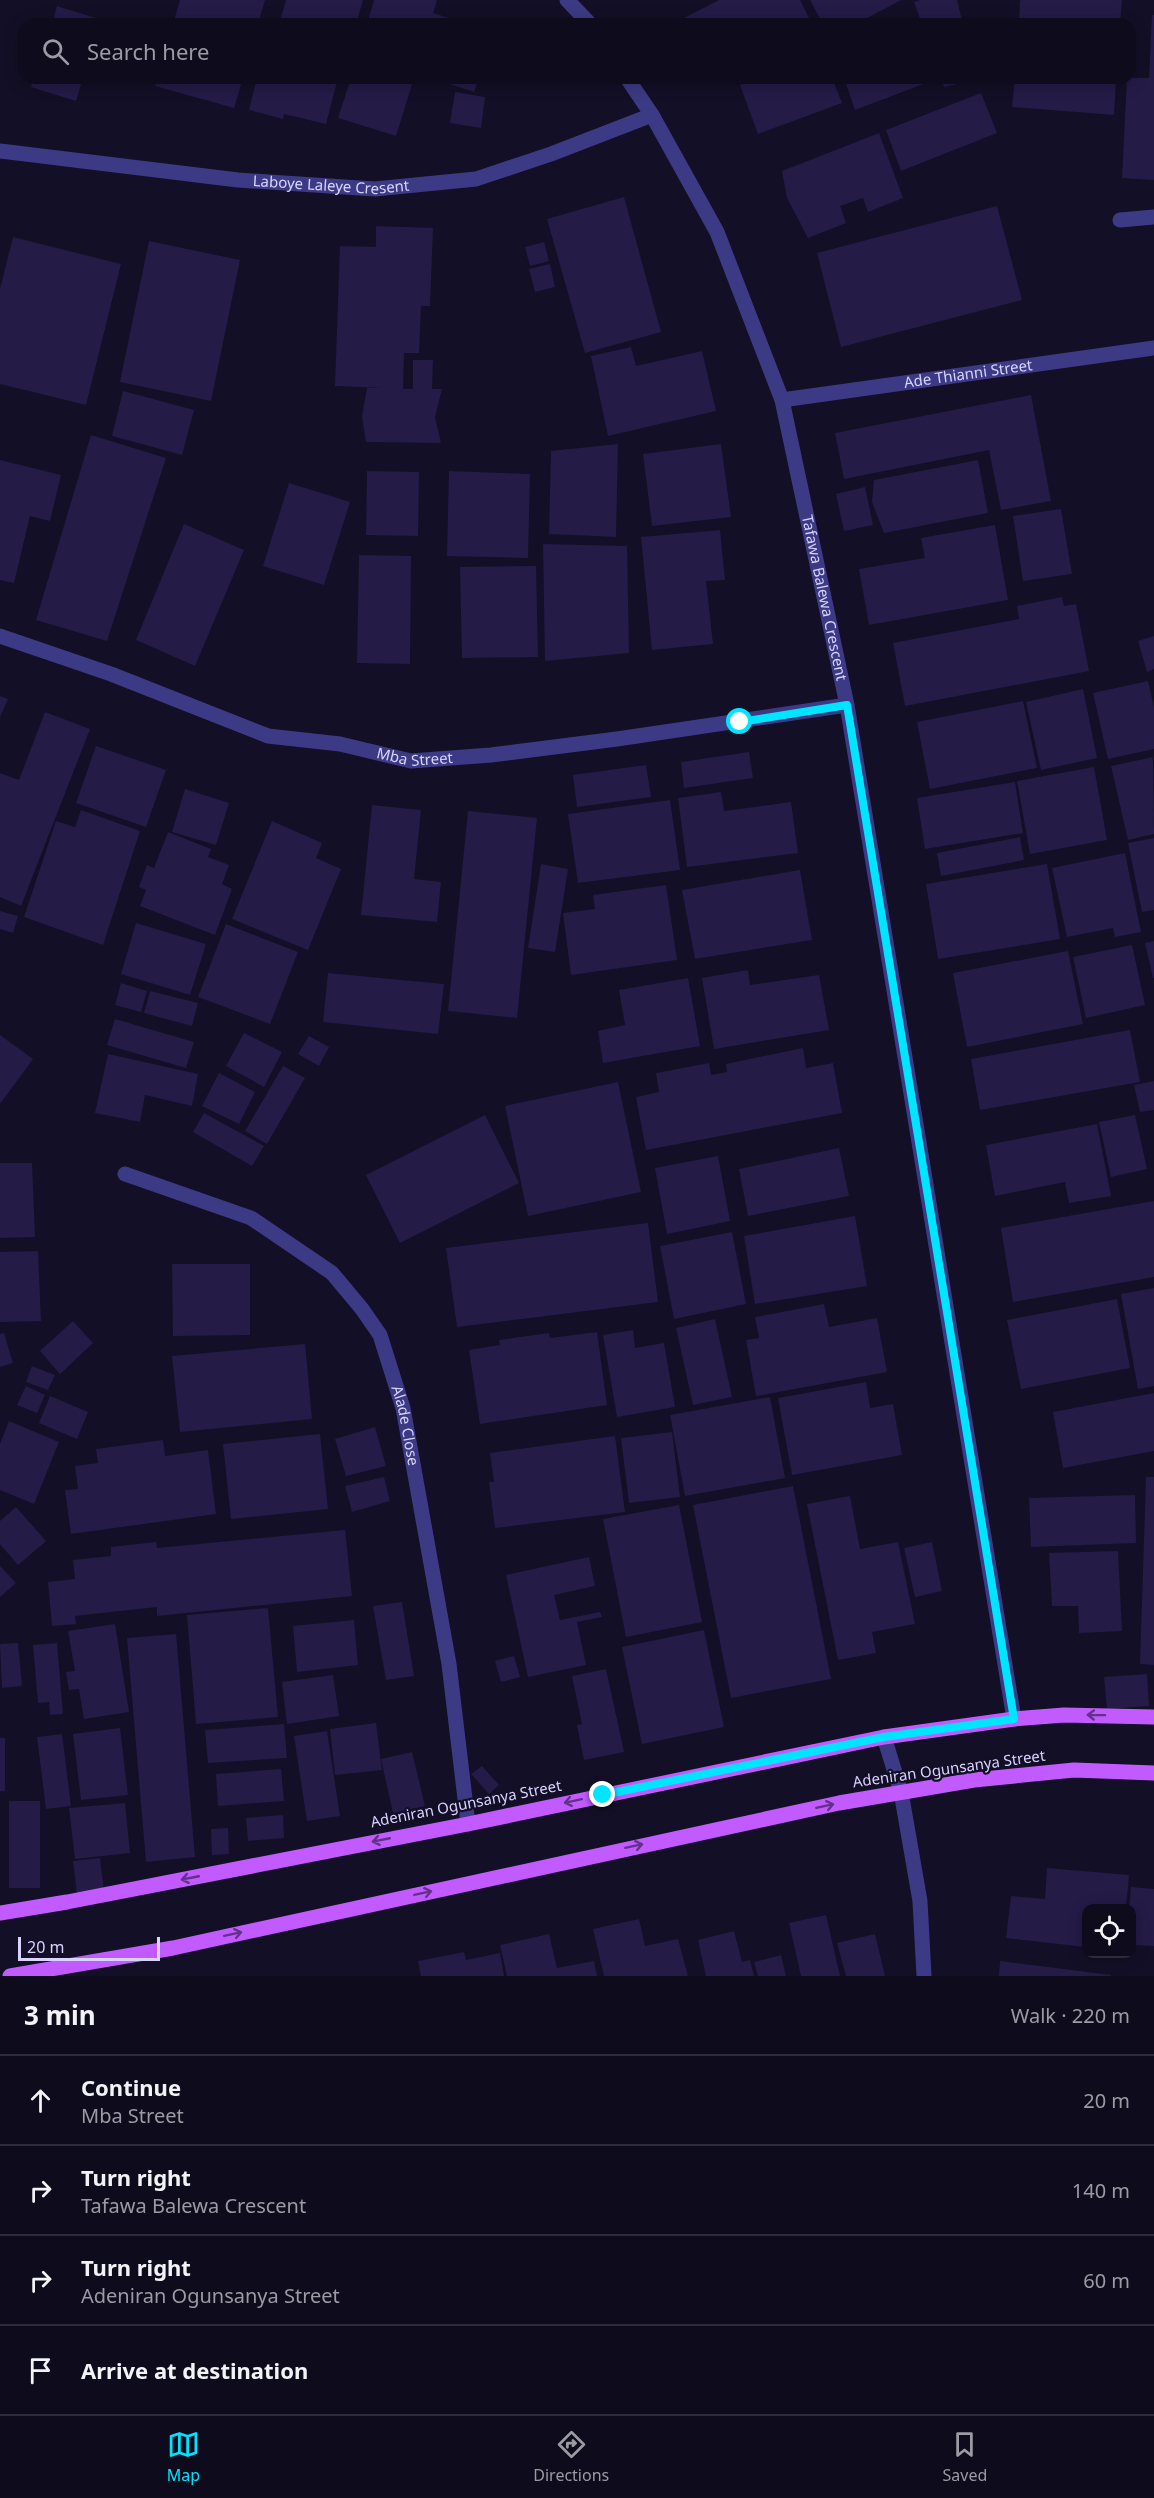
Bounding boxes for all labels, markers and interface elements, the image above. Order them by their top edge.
search box [18,18,1136,84]
icon: search [39,35,72,68]
text: Search here [87,36,209,66]
street label: Laboye Laleye Cresent [252,170,411,198]
street label: Ade Thianni Street [903,354,1034,392]
street label: Tafawa Balewa Crescent [798,513,853,683]
route start [726,708,752,734]
street label: Mba Street [375,742,454,770]
street label: Alade Close [387,1383,424,1467]
one-way arrow [1086,1709,1106,1721]
street label: Adeniran Ogunsanya Street [851,1745,1047,1791]
street label: Adeniran Ogunsanya Street [369,1775,564,1831]
route end [589,1781,615,1807]
one-way arrow [563,1796,583,1807]
one-way arrow [815,1799,834,1811]
one-way arrow [372,1835,392,1846]
one-way arrow [625,1840,644,1852]
one-way arrow [181,1873,200,1884]
one-way arrow [414,1886,433,1898]
map controls [1082,1904,1136,1958]
button: locate [1082,1904,1136,1958]
one-way arrow [223,1928,242,1940]
scale bar [18,1934,160,1962]
text: 20 m [27,1936,64,1958]
text: 3 min [24,1997,96,2033]
text: Walk · 220 m [1011,2002,1130,2029]
text: Continue [81,2072,181,2102]
icon: ahead [24,2084,57,2117]
text: 20 m [1083,2087,1130,2114]
text: Mba Street [81,2102,184,2129]
text: Turn right [81,2162,191,2192]
icon: right [24,2174,57,2207]
text: 140 m [1072,2177,1130,2204]
text: Tafawa Balewa Crescent [81,2192,306,2219]
text: Turn right [81,2252,191,2282]
icon: right [24,2264,57,2297]
text: 60 m [1083,2267,1130,2294]
text: Adeniran Ogunsanya Street [81,2282,340,2309]
icon: arrive [24,2354,57,2387]
text: Arrive at destination [81,2355,308,2385]
tab: Map [167,2428,200,2486]
tab: Directions [533,2428,609,2486]
tab: Saved [943,2428,987,2486]

